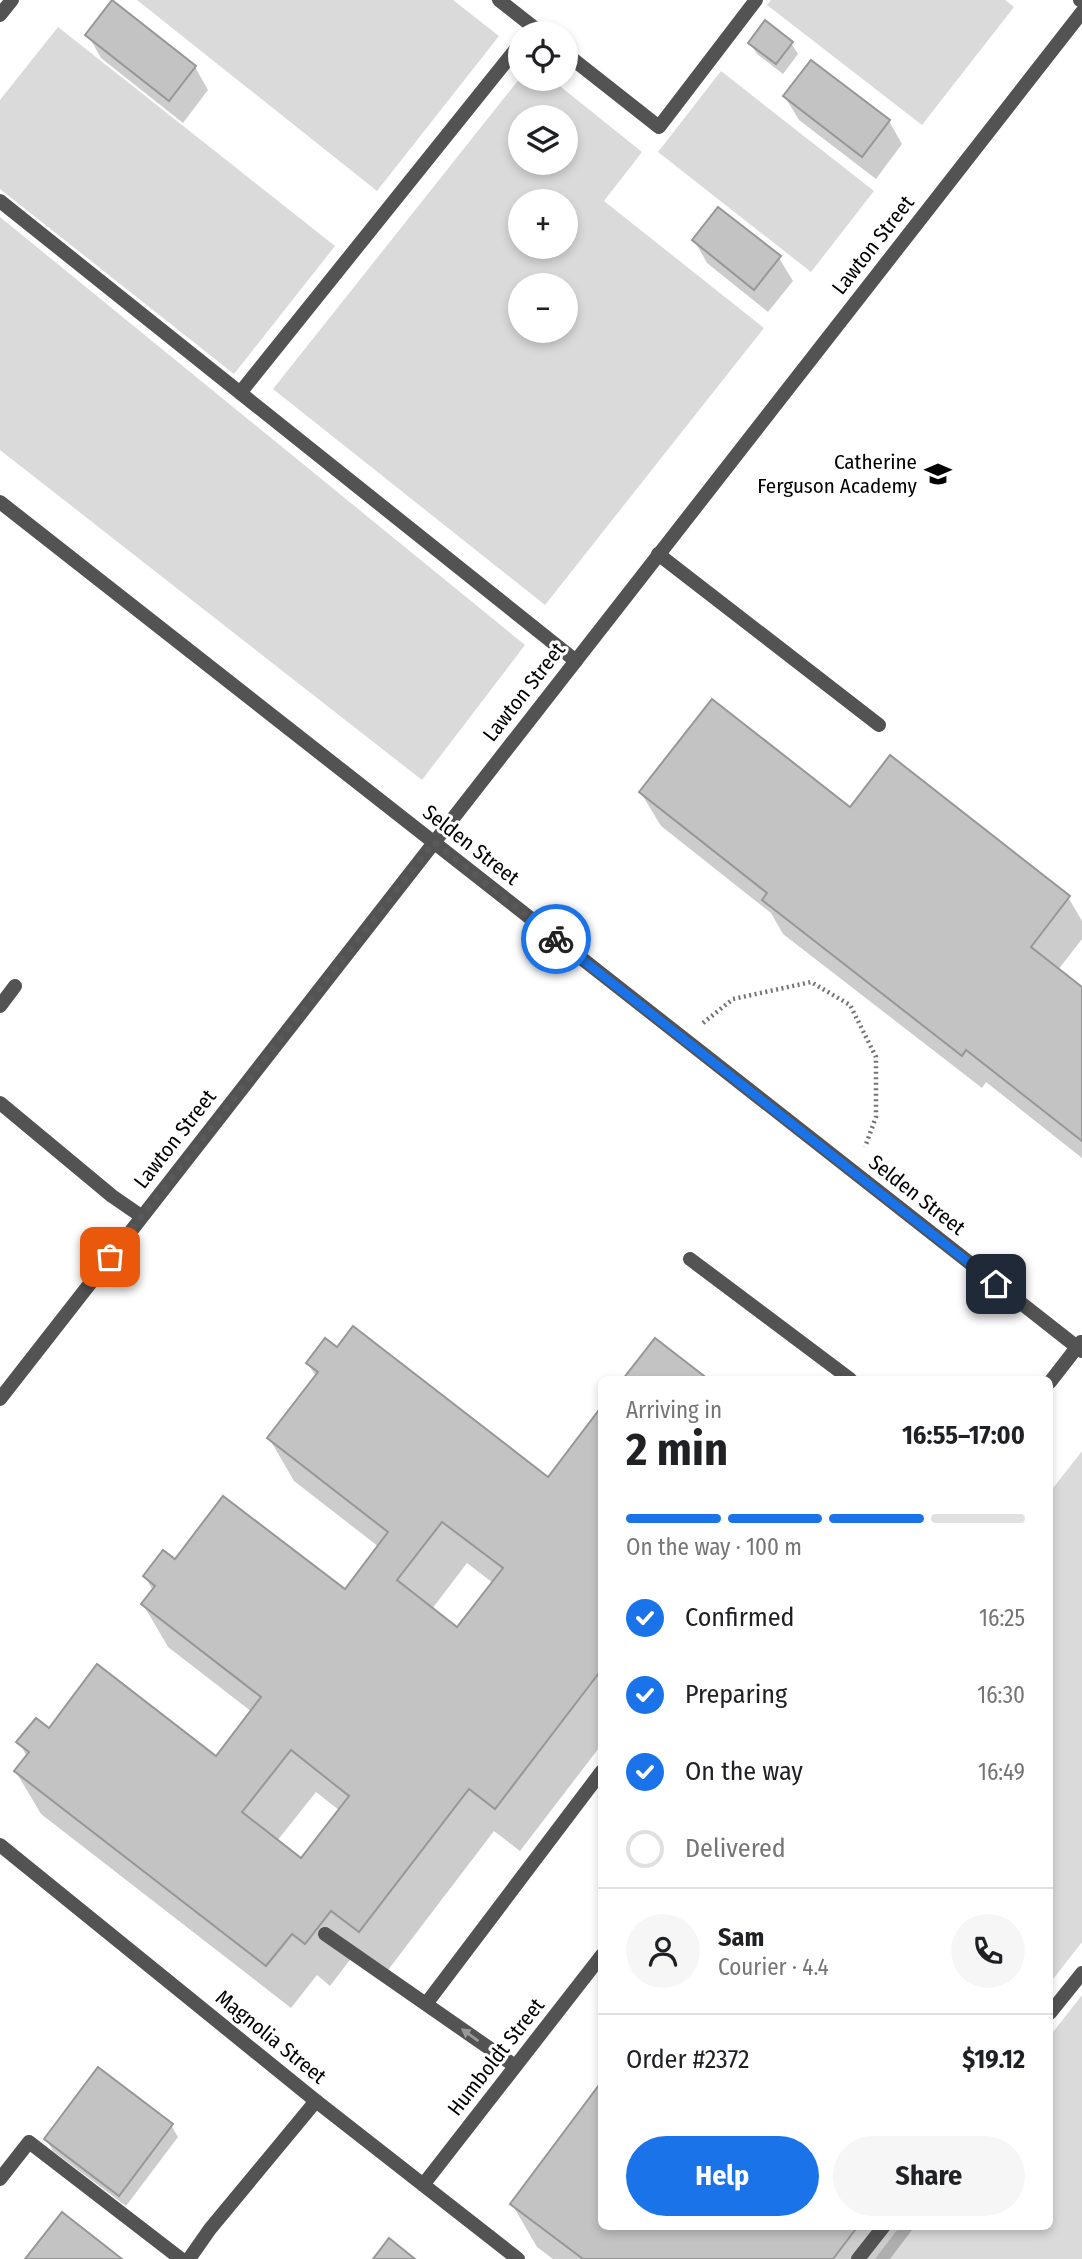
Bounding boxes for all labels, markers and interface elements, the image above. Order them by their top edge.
map controls [508,21,578,343]
button: locate [508,21,578,91]
button: layers [508,105,578,175]
button: + [508,189,578,259]
street label: Lawton Street [826,190,920,300]
button: − [508,273,578,343]
place label: Catherine Ferguson Academy [757,449,918,499]
school or university icon: Catherine Ferguson Academy [923,459,953,489]
street label: Lawton Street [477,637,571,747]
street label: Selden Street [417,799,525,891]
courier [521,904,591,974]
icon: bike [537,920,575,958]
street label: Lawton Street [128,1084,222,1194]
street label: Selden Street [863,1149,971,1241]
pin [80,1227,140,1287]
icon: bag [91,1238,129,1276]
pin [966,1254,1026,1314]
icon: home [977,1265,1015,1303]
text: Arriving in [626,1396,722,1424]
text: 16:55–17:00 [902,1420,1025,1451]
text: 2 min [626,1422,728,1477]
text: On the way · 100 m [626,1533,802,1561]
icon: check [626,1599,664,1637]
text: Confirmed [685,1602,795,1633]
text: 16:25 [979,1604,1025,1632]
icon: check [626,1676,664,1714]
text: Preparing [685,1679,787,1710]
text: 16:30 [977,1681,1025,1709]
icon: check [626,1753,664,1791]
text: On the way [685,1756,803,1787]
text: 16:49 [978,1758,1025,1786]
text: Delivered [685,1833,786,1864]
button: person [626,1914,700,1988]
button: phone [951,1914,1025,1988]
text: Sam [718,1922,764,1953]
text: Courier · 4.4 [718,1953,829,1981]
street label: Magnolia Street [210,1985,332,2090]
street label: Humboldt Street [442,1993,550,2121]
one-way arrow [461,2028,479,2042]
text: Order #2372 [626,2044,749,2075]
text: $19.12 [962,2044,1025,2075]
button: Help [626,2136,819,2216]
button: Share [833,2136,1025,2216]

